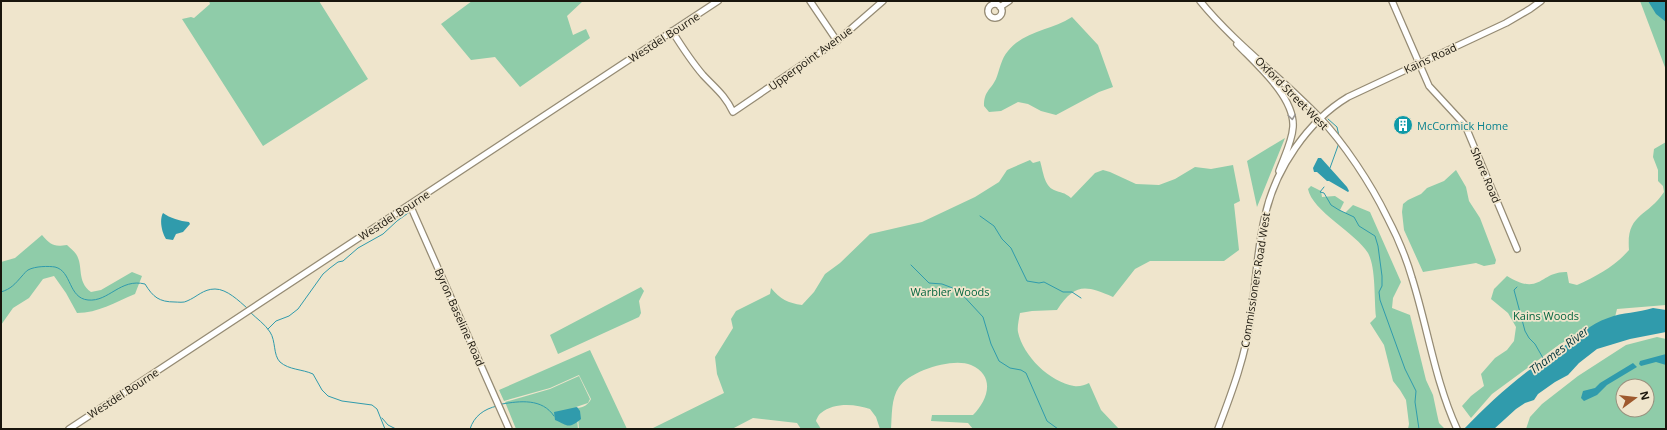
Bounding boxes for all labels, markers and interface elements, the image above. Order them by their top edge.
street label: Westdel Bourne [626,8,702,66]
street label: Upperpoint Avenue [765,23,855,93]
street label: Kains Road [1401,39,1459,77]
street label: Oxford Street West [1252,53,1332,133]
one-way arrow [1287,114,1296,120]
building icon: McCormick Home [1392,114,1414,136]
place label: McCormick Home [1417,118,1508,133]
street label: Shore Road [1468,145,1504,205]
street label: Westdel Bourne [356,186,432,244]
street label: Commissioners Road West [1237,211,1273,349]
street label: Byron Baseline Road [432,266,488,368]
park label: Warbler Woods [910,284,990,299]
park label: Kains Woods [1513,308,1579,323]
water label: Thames River [1526,321,1593,378]
street label: Westdel Bourne [85,364,161,422]
north arrow [1615,378,1655,418]
text: N [1637,389,1654,402]

